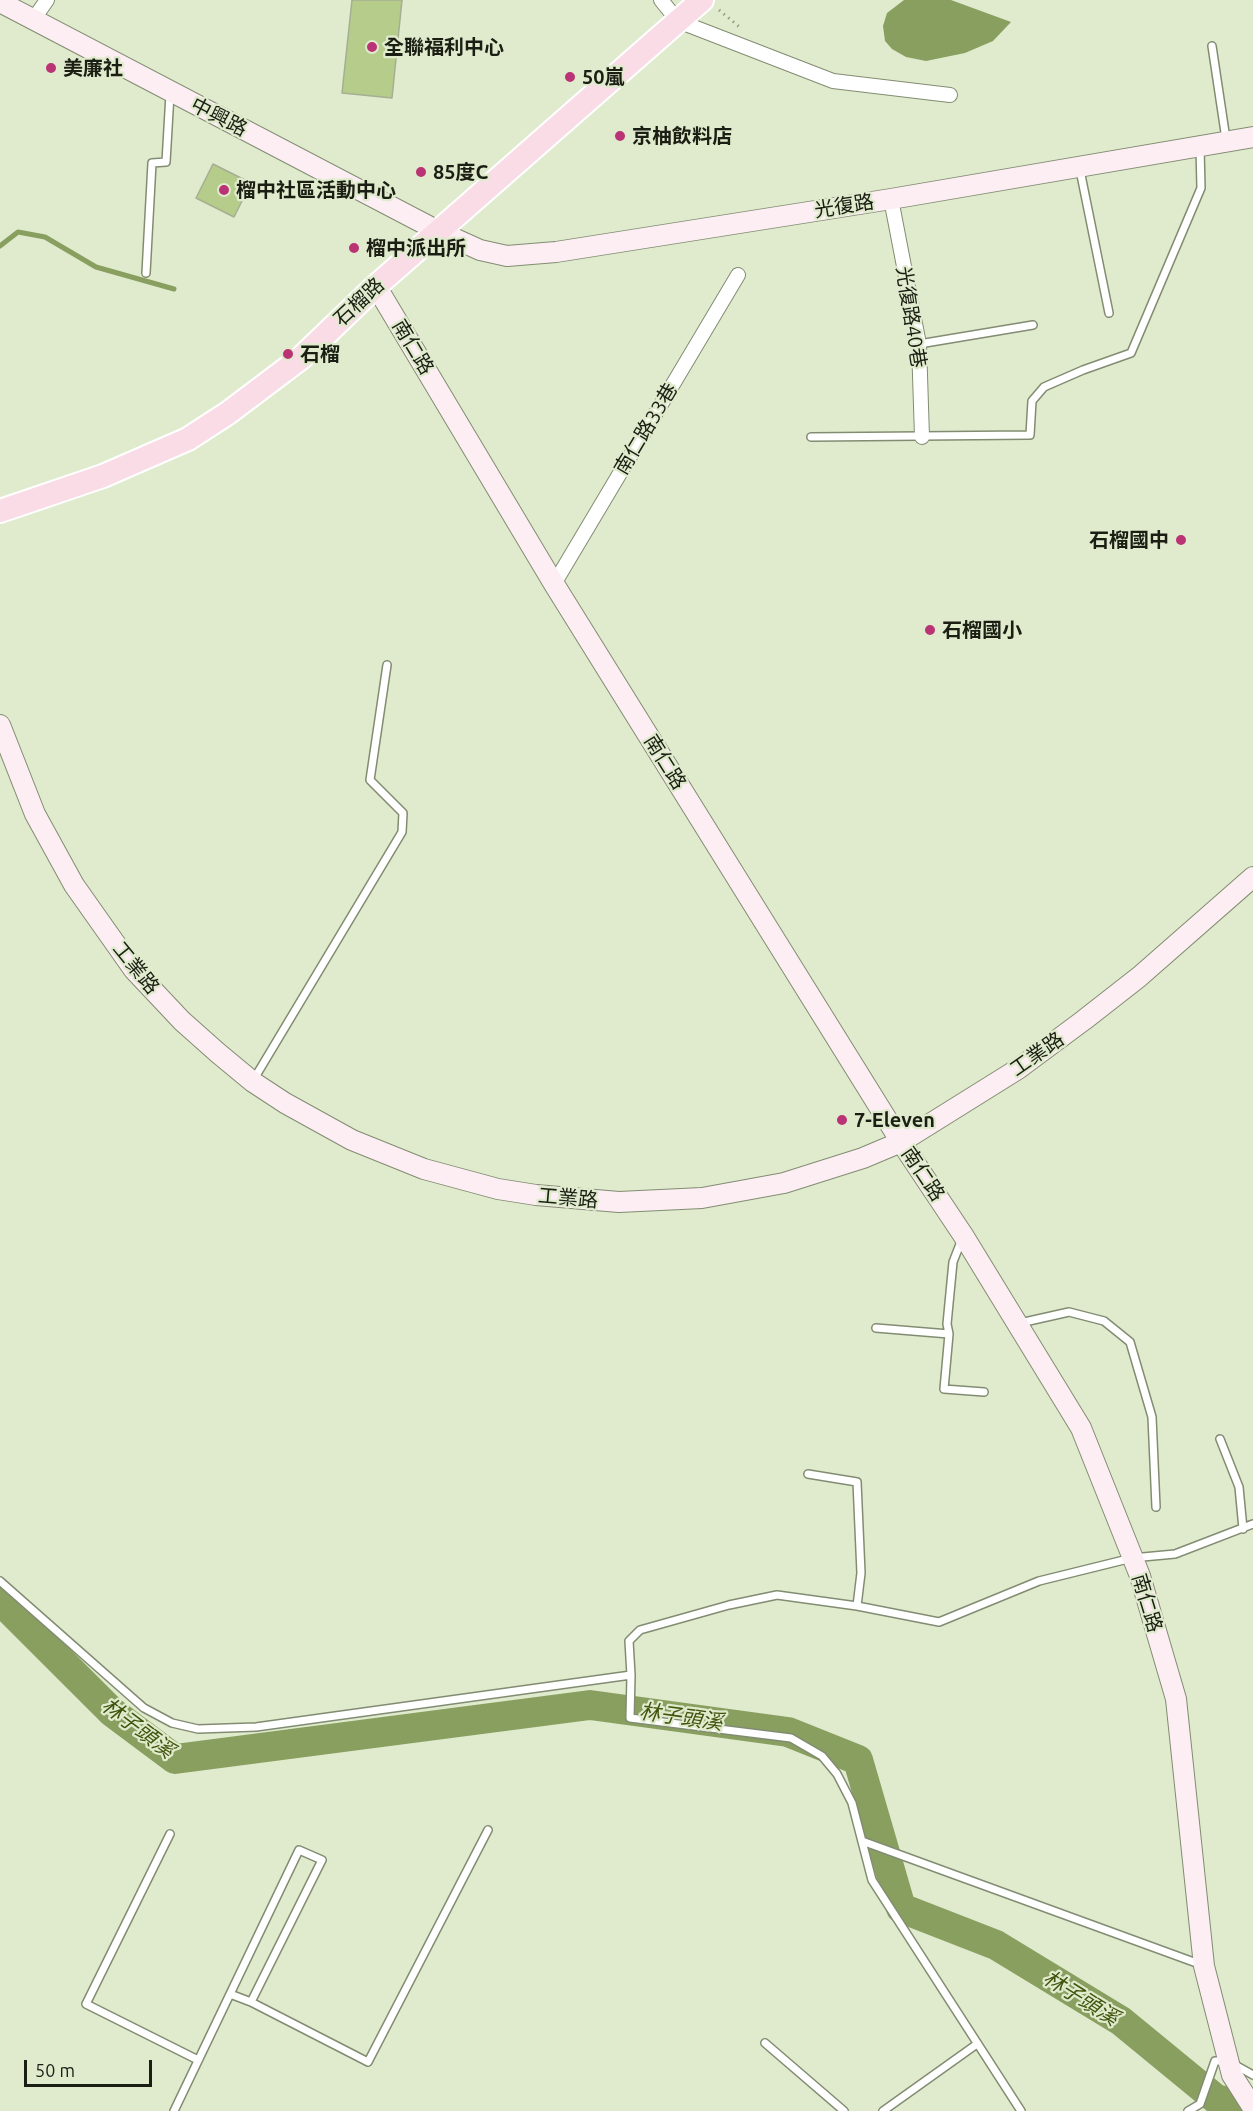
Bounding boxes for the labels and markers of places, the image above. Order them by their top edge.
place label: 全聯福利中心 [384,35,504,59]
marker: 全聯福利中心 [365,40,379,54]
place label: 美廉社 [63,56,123,80]
marker: 美廉社 [44,61,58,75]
place label: 50嵐 [582,65,625,89]
marker: 50嵐 [563,70,577,84]
place label: 京柚飲料店 [632,124,732,148]
marker: 京柚飲料店 [613,129,627,143]
place label: 85度C [433,160,488,184]
marker: 85度C [414,165,428,179]
place label: 榴中社區活動中心 [236,178,396,202]
marker: 榴中社區活動中心 [217,183,231,197]
place label: 榴中派出所 [366,236,466,260]
marker: 榴中派出所 [347,241,361,255]
place label: 石榴 [300,342,340,366]
marker: 石榴 [281,347,295,361]
place label: 石榴國中 [1089,528,1169,552]
marker: 石榴國中 [1174,533,1188,547]
place label: 石榴國小 [942,618,1022,642]
marker: 石榴國小 [923,623,937,637]
place label: 7-Eleven [854,1108,935,1132]
marker: 7-Eleven [835,1113,849,1127]

